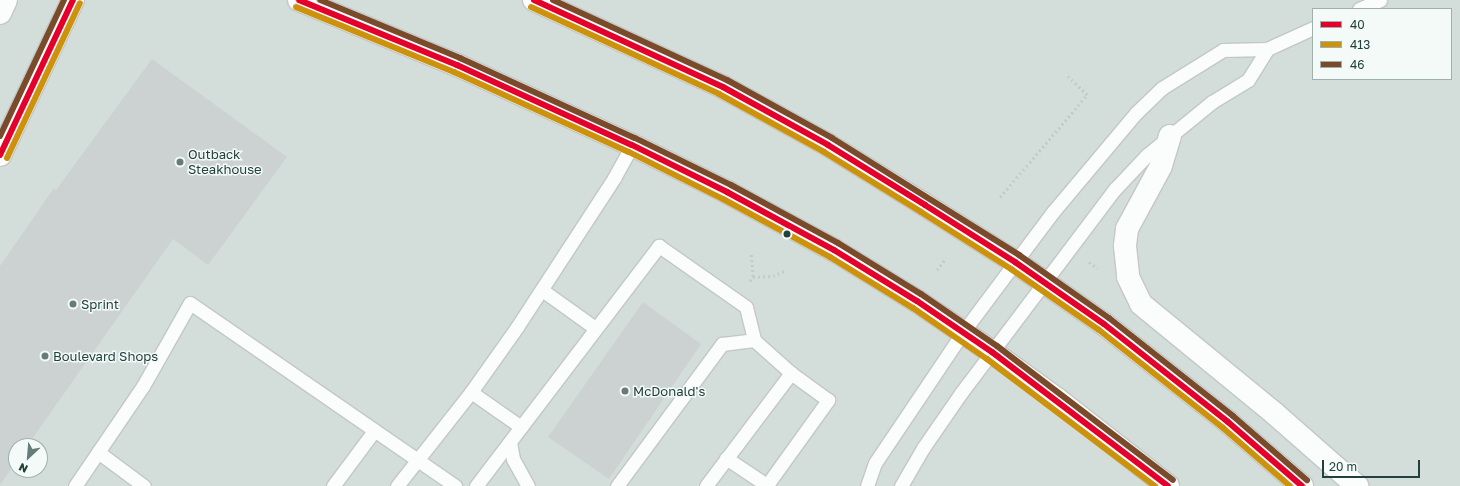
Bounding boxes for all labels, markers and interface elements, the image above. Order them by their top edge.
legend [1312,8,1452,80]
text: 40 [1350,17,1365,32]
text: 413 [1350,37,1370,52]
text: 46 [1350,57,1365,72]
place label: Outback Steakhouse [188,147,262,178]
marker: Outback Steakhouse [175,157,185,167]
unlabelled marker [782,229,792,239]
place label: Sprint [81,296,119,312]
marker: Sprint [68,299,78,309]
place label: Boulevard Shops [53,348,158,364]
marker: Boulevard Shops [40,351,50,361]
place label: McDonald's [633,383,705,399]
marker: McDonald's [620,386,630,396]
north arrow [8,438,48,478]
scale bar [1324,452,1422,478]
text: 20 m [1329,459,1357,474]
text: N [16,461,30,476]

